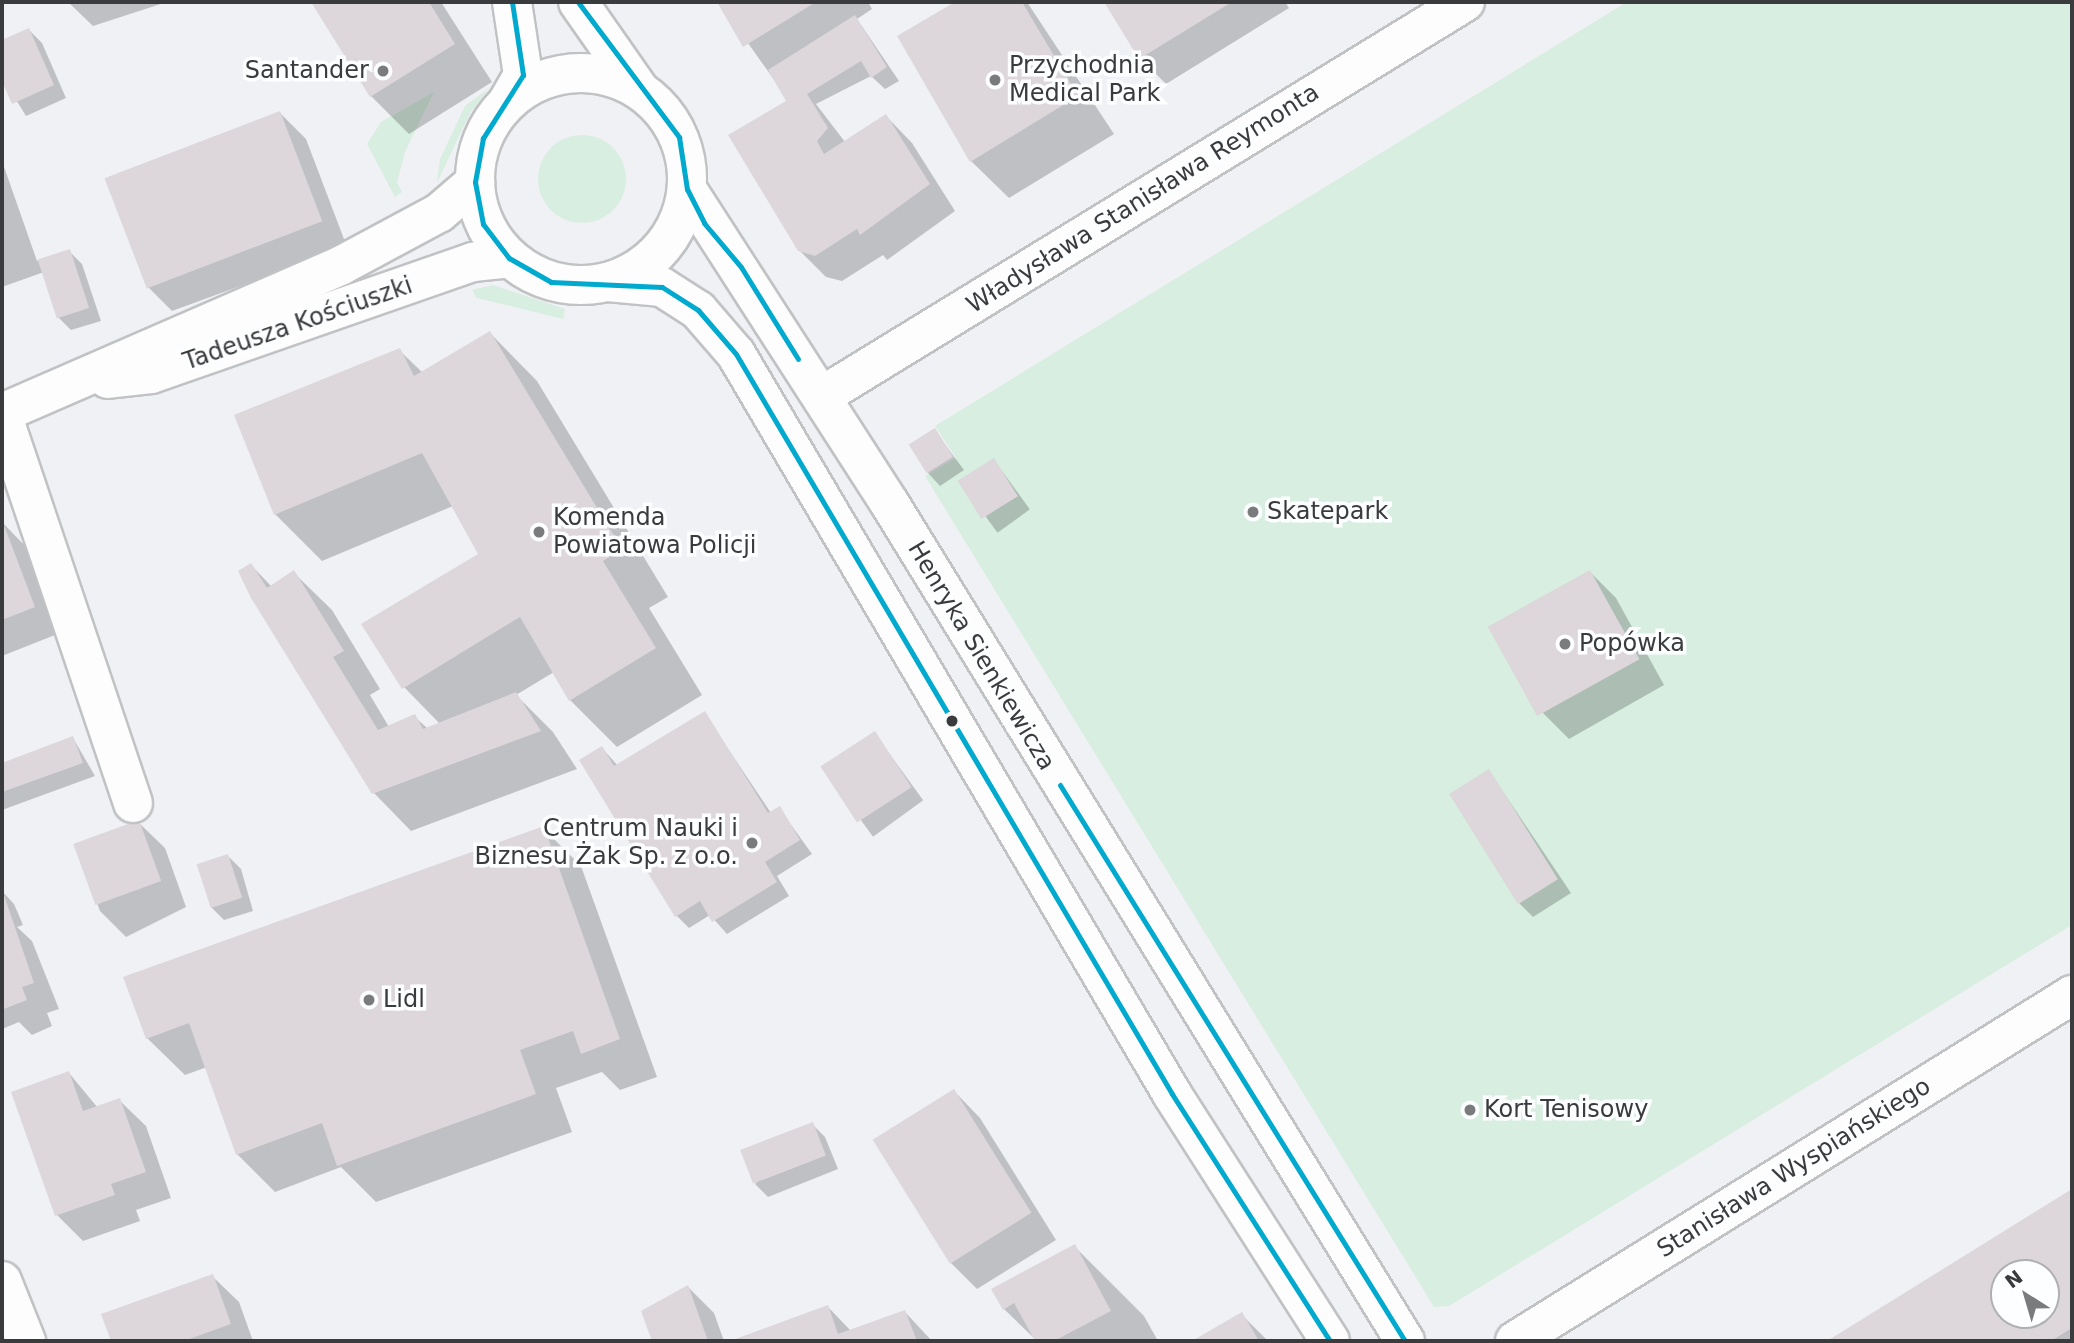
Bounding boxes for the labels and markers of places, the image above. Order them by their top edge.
place label: Przychodnia Medical Park [1009,52,1160,108]
place label: Santander [245,57,369,85]
marker: Santander [375,63,391,79]
marker: Przychodnia Medical Park [987,72,1003,88]
place label: Skatepark [1267,498,1388,526]
place label: Komenda Powiatowa Policji [553,504,757,560]
marker: Skatepark [1245,504,1261,520]
marker: Komenda Powiatowa Policji [531,524,547,540]
place label: Popówka [1579,630,1685,658]
marker: Popówka [1557,636,1573,652]
unlabelled marker [945,714,959,728]
place label: Centrum Nauki i Biznesu Żak Sp. z o.o. [475,815,738,871]
marker: Centrum Nauki i Biznesu Żak Sp. z o.o. [744,835,760,851]
place label: Lidl [383,986,425,1014]
marker: Lidl [361,992,377,1008]
place label: Kort Tenisowy [1484,1096,1648,1124]
marker: Kort Tenisowy [1462,1102,1478,1118]

